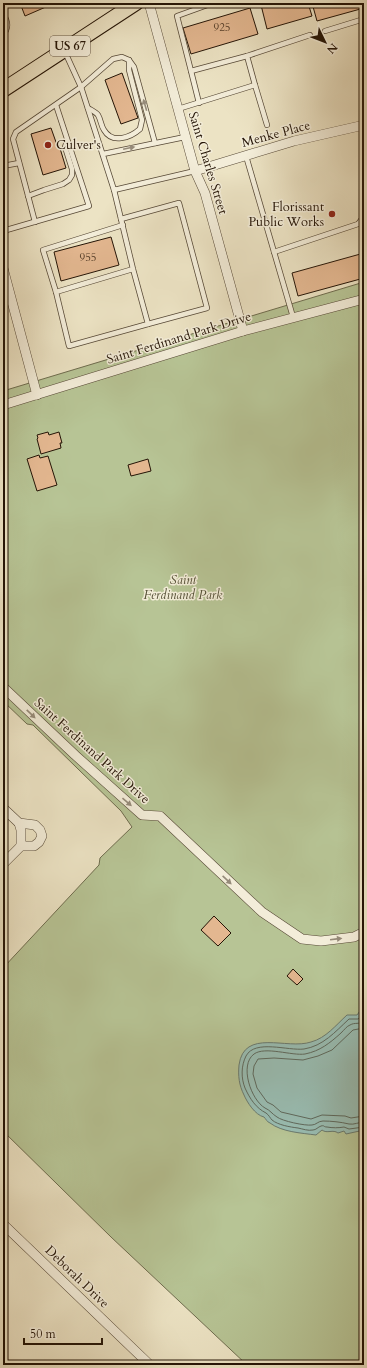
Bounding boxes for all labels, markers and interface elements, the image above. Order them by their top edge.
house number: 925 [214,20,230,35]
north arrow [305,22,345,62]
road number: US 67 [50,36,90,56]
text: N [323,40,341,57]
one-way arrow [141,99,147,111]
street label: Saint Charles Street [184,109,232,217]
street label: Menke Place [240,116,312,152]
place label: Culver's [56,136,101,154]
marker: Culver's [43,140,53,150]
one-way arrow [123,145,135,151]
place label: Florissant Public Works [248,198,324,231]
marker: Florissant Public Works [327,209,337,219]
house number: 955 [80,250,96,265]
street label: Saint Ferdinand Park Drive [105,307,254,369]
park label: Saint Ferdinand Park [143,571,223,604]
street label: Saint Ferdinand Park Drive [30,694,154,808]
one-way arrow [26,709,36,719]
one-way arrow [122,797,132,807]
one-way arrow [222,875,232,884]
one-way arrow [330,936,342,942]
street label: Deborah Drive [41,1242,113,1312]
scale bar [24,1320,102,1346]
text: 50 m [30,1326,57,1342]

